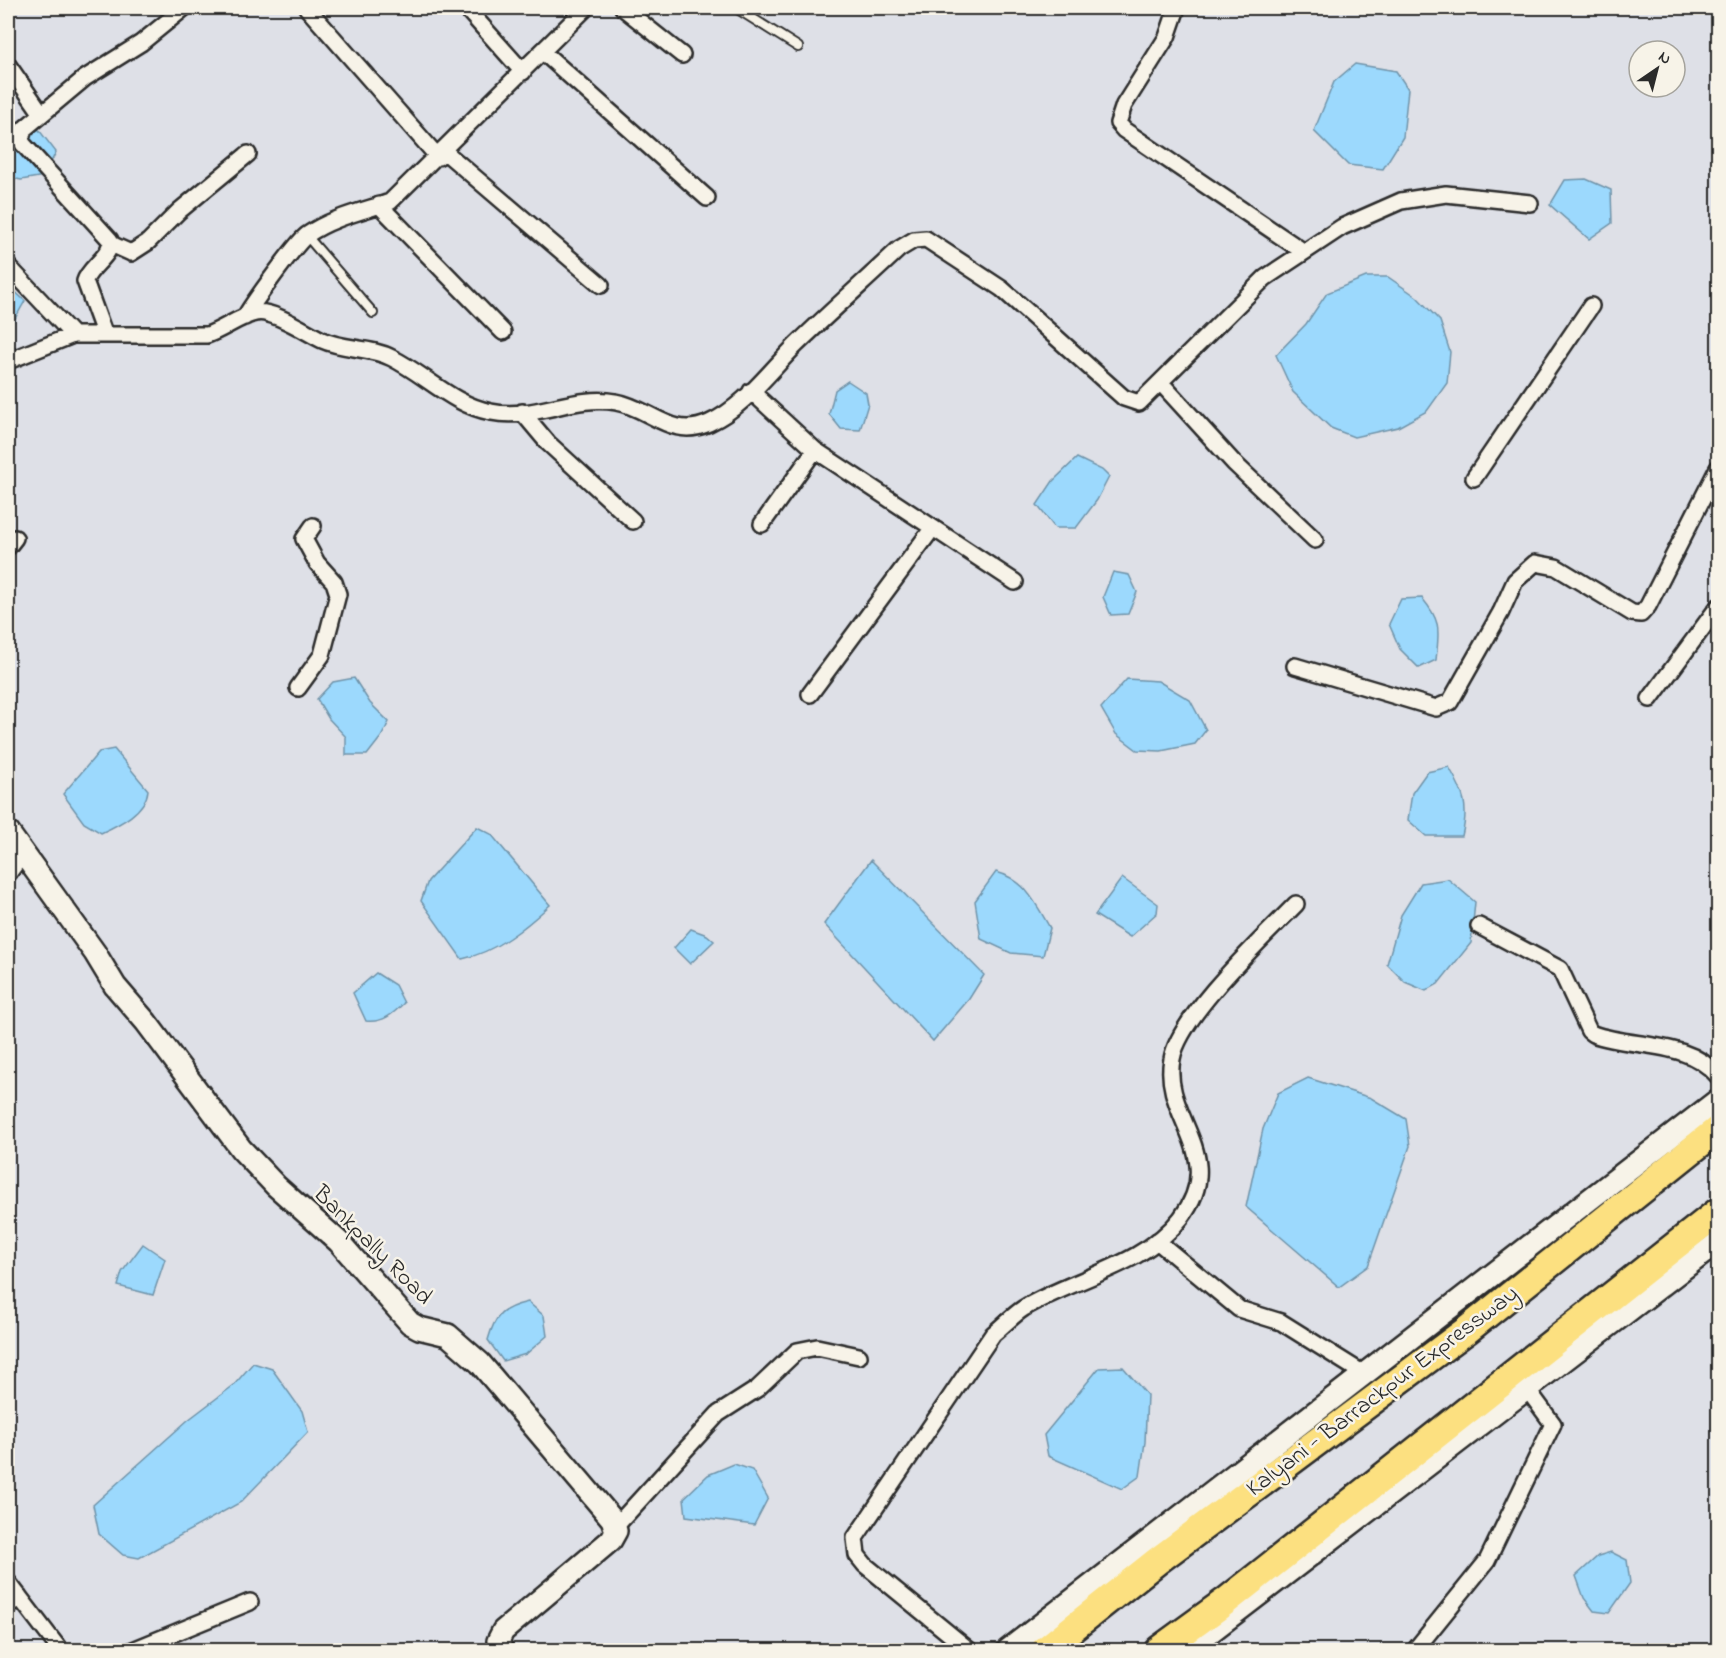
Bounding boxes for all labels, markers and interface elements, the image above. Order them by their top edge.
north arrow [1627,39,1687,99]
text: N [1653,45,1676,71]
street label: Bankpally Road [303,1177,440,1315]
street label: Kalyani - Barrackpur Expressway [1239,1278,1527,1507]

